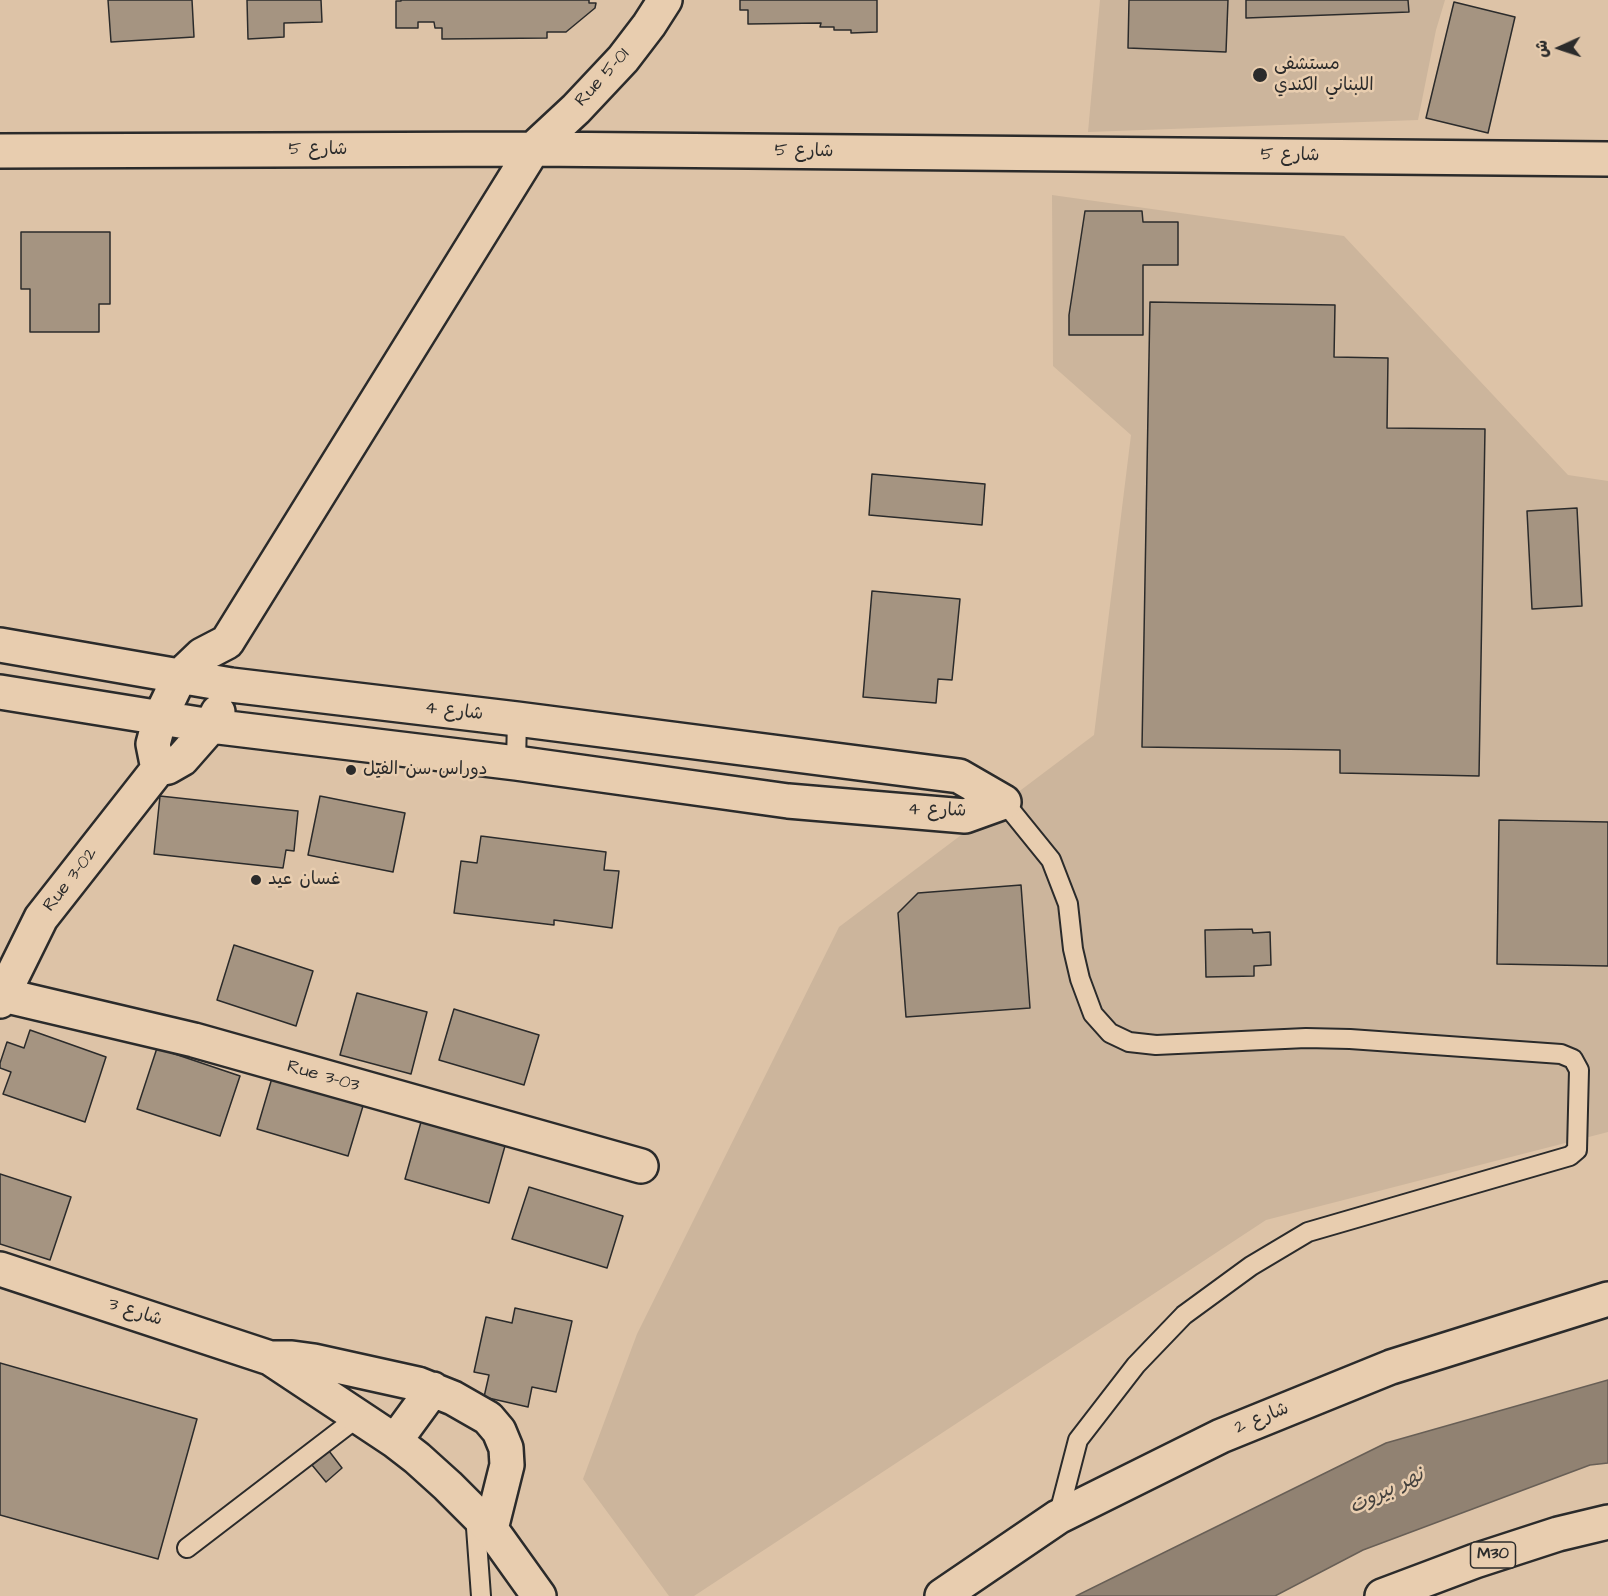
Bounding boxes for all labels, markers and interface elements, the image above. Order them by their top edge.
north arrow [1530,18,1590,78]
text: ش [1531,40,1553,58]
street label: Rue 5-01 [571,44,635,112]
place label: مستشفى اللبناني الكندي [1274,54,1374,97]
marker: مستشفى اللبناني الكندي [1251,66,1269,84]
street label: شارع 5 [289,139,347,161]
street label: شارع 5 [774,141,834,163]
street label: شارع 5 [1260,145,1320,167]
street label: شارع 4 [424,698,484,726]
place label: دوراس سن الفيل [363,759,487,781]
marker: دوراس سن الفيل [344,763,358,777]
street label: شارع 4 [907,799,967,823]
street label: Rue 3-02 [39,844,103,916]
place label: غسان عيد [268,869,340,891]
marker: غسان عيد [249,873,263,887]
street label: Rue 3-03 [284,1056,362,1098]
street label: شارع 3 [105,1294,165,1332]
street label: شارع 2 [1232,1398,1292,1440]
water label: نهر بيروت [1346,1464,1428,1520]
road number: M30 [1470,1542,1516,1568]

